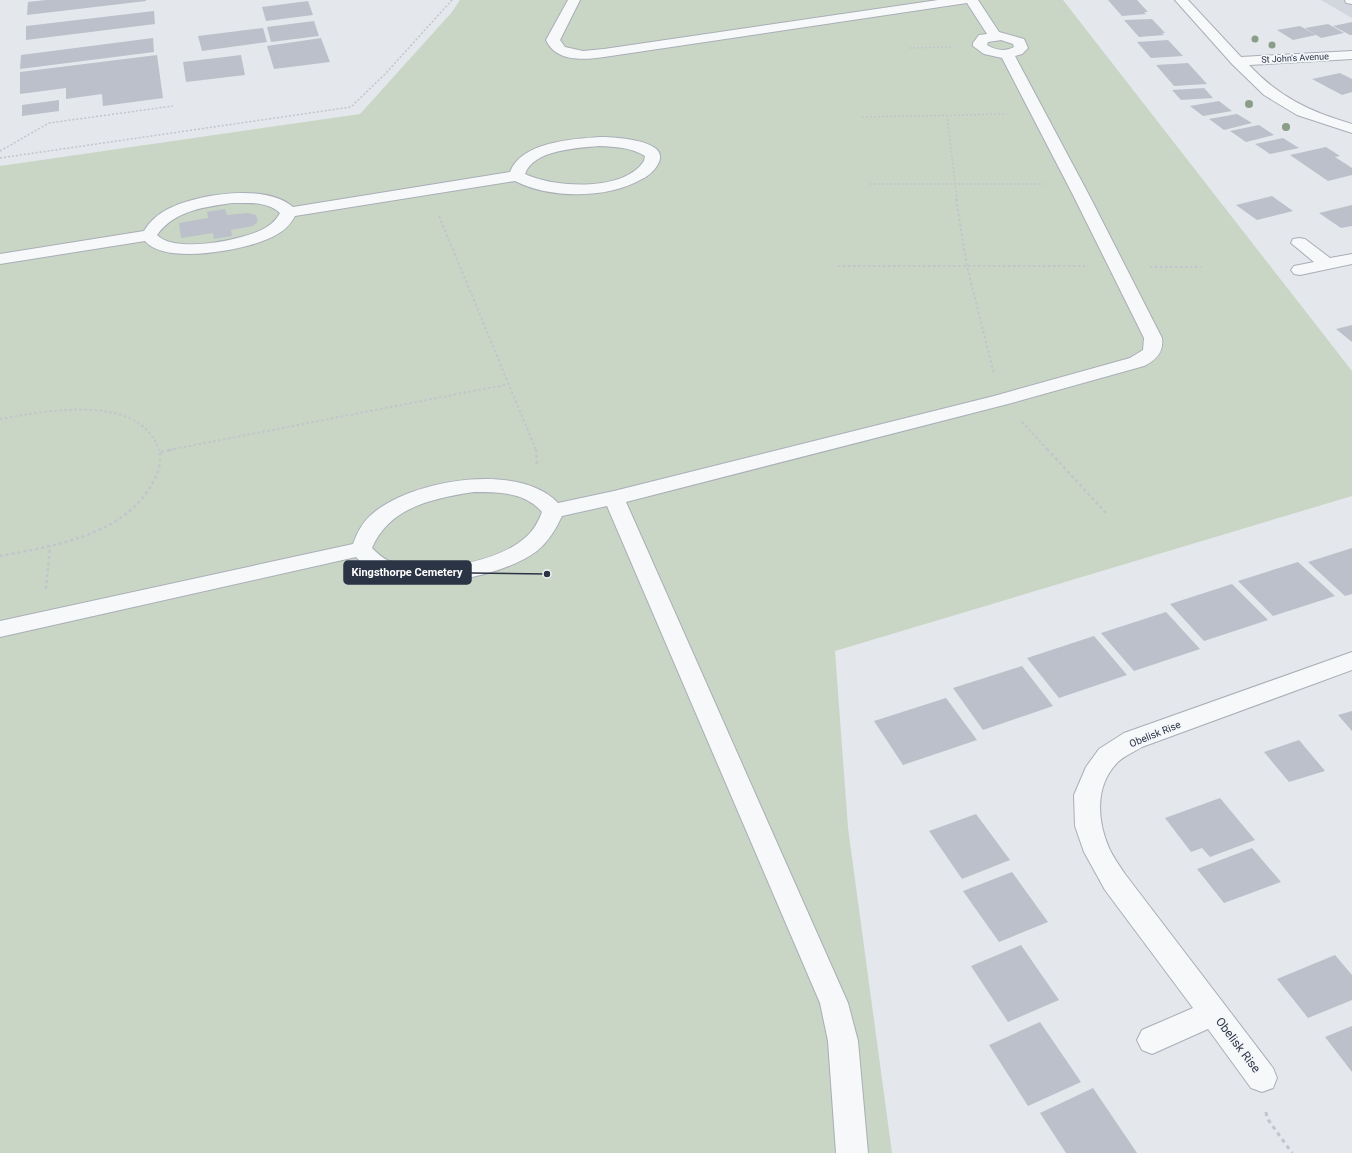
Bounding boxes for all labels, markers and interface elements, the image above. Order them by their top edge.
street label: St John's Avenue [1261,51,1329,65]
callout: Kingsthorpe Cemetery [344,561,471,584]
text: Kingsthorpe Cemetery [352,566,463,579]
street label: Obelisk Rise [1128,719,1182,749]
street label: Obelisk Rise [1213,1015,1263,1075]

